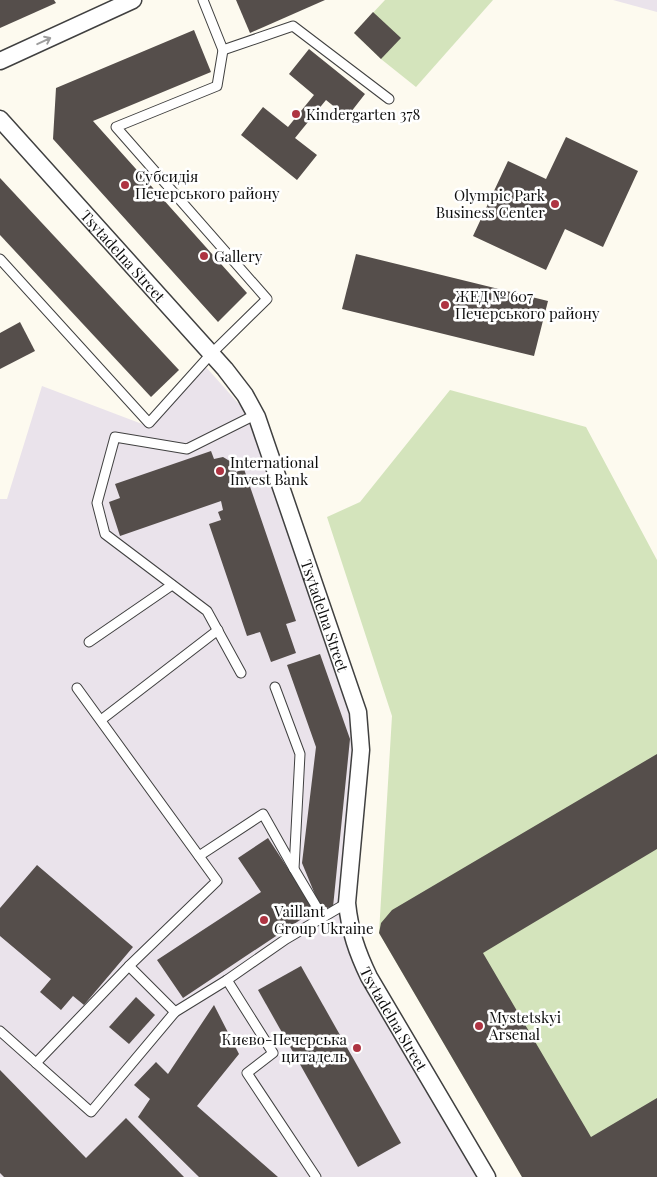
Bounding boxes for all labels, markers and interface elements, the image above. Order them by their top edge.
one-way arrow [36,36,51,45]
place label: Kindergarten 378 [306,104,421,124]
marker: Kindergarten 378 [290,108,302,120]
place label: Субсидія Печерського району [135,166,280,203]
marker: Субсидія Печерського району [119,179,131,191]
place label: Olympic Park Business Center [436,185,546,222]
marker: Olympic Park Business Center [549,198,561,210]
street label: Tsytadelna Street [76,206,170,307]
place label: Gallery [214,246,263,266]
marker: Gallery [198,250,210,262]
place label: ЖЕД № 607 Печерського району [455,286,600,323]
marker: ЖЕД № 607 Печерського району [439,299,451,311]
place label: International Invest Bank [230,452,319,489]
marker: International Invest Bank [214,465,226,477]
street label: Tsytadelna Street [297,557,354,675]
place label: Vaillant Group Ukraine [273,901,374,938]
marker: Vaillant Group Ukraine [258,914,270,926]
street label: Tsytadelna Street [356,964,432,1075]
place label: Mystetskyi Arsenal [488,1007,562,1044]
marker: Mystetskyi Arsenal [473,1020,485,1032]
place label: Києво-Печерська цитадель [222,1029,348,1066]
marker: Києво-Печерська цитадель [351,1042,363,1054]

